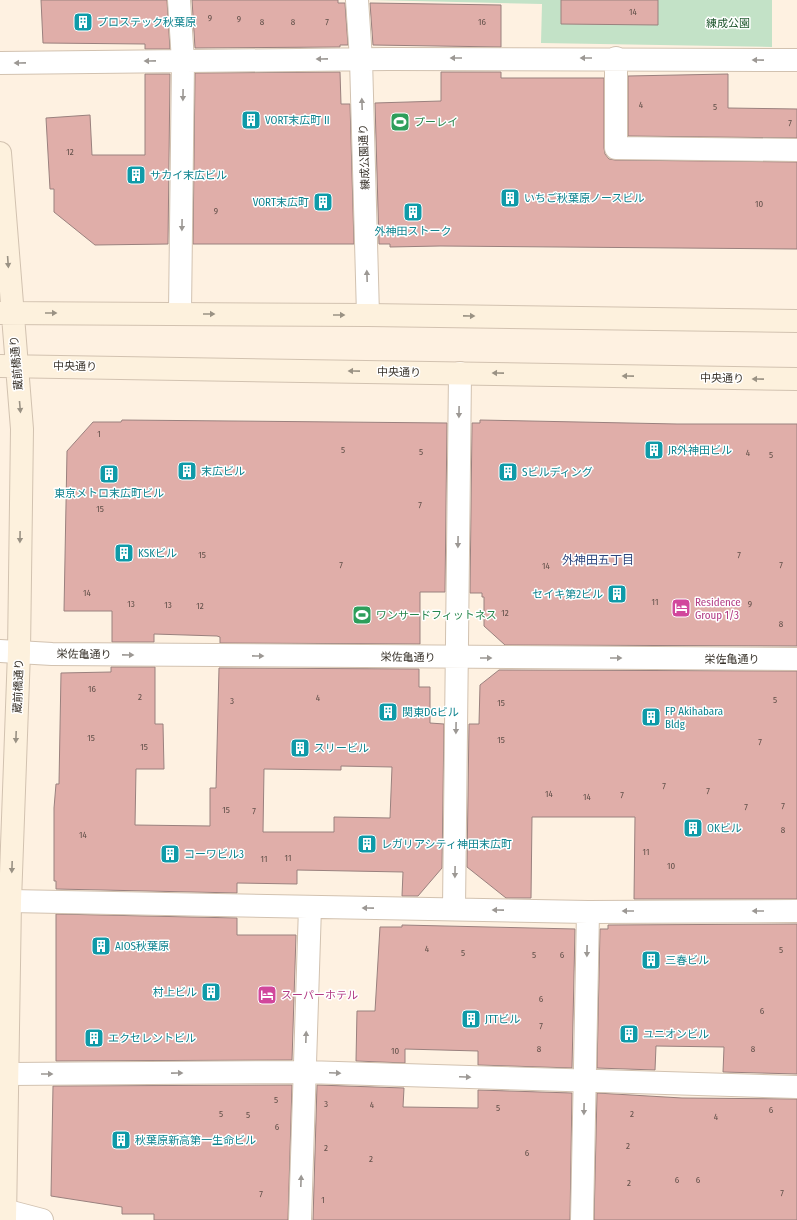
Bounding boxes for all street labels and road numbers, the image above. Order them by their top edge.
street label: 練成公園通り [357,124,372,190]
street label: 蔵前橋通り [8,335,25,391]
street label: 中央通り [53,360,97,373]
street label: 中央通り [377,366,421,379]
street label: 中央通り [700,372,744,385]
street label: 栄佐亀通り [56,648,112,661]
street label: 栄佐亀通り [380,651,436,664]
street label: 栄佐亀通り [705,653,760,666]
street label: 蔵前橋通り [11,658,26,714]

